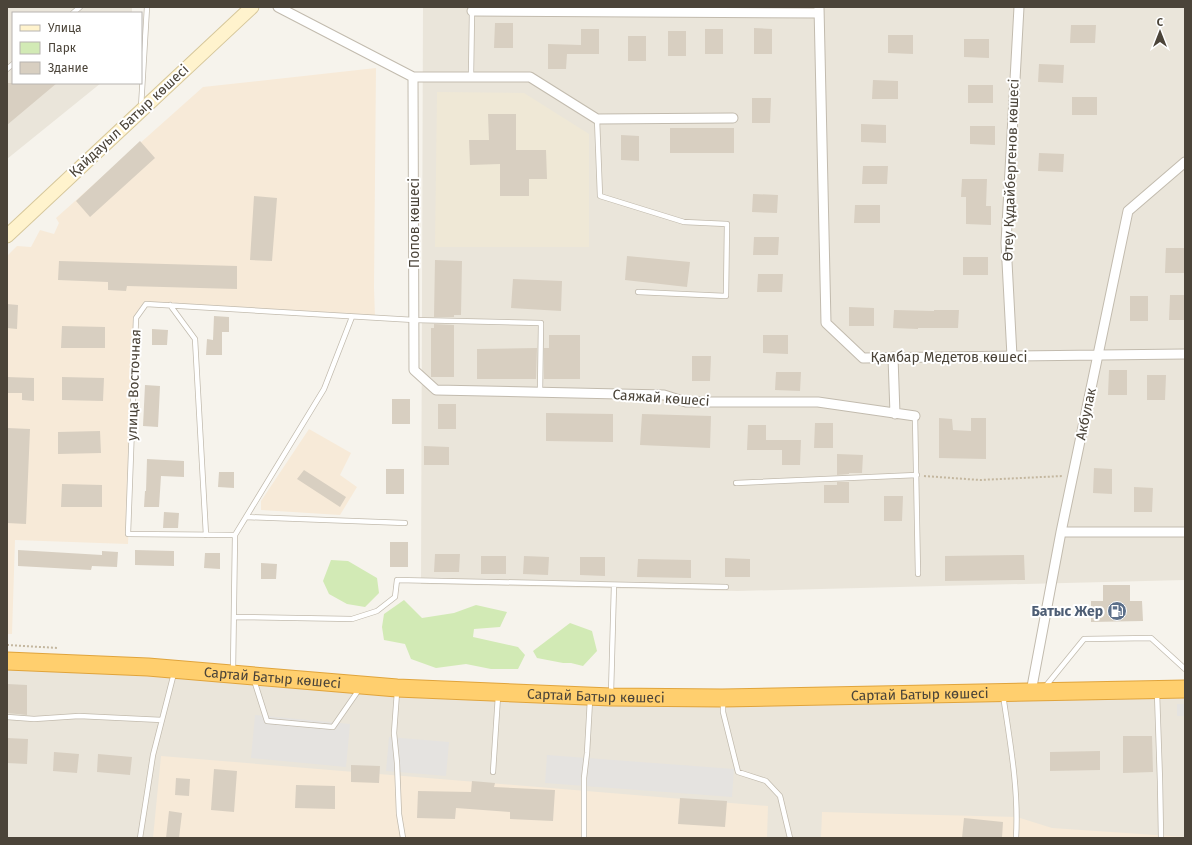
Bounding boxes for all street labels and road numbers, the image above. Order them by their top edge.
street label: Қайдауыл Батыр көшесі [66,61,192,181]
street label: Өтеу Құдайбергенов көшесі [999,78,1023,262]
street label: Попов көшесі [406,178,423,268]
street label: улица Восточная [124,329,144,441]
street label: Қамбар Медетов көшесі [871,349,1027,366]
street label: Саяжай көшесі [612,386,710,410]
street label: Акбулак [1072,386,1100,442]
street label: Сартай Батыр көшесі [203,663,342,692]
street label: Сартай Батыр көшесі [851,684,989,704]
street label: Сартай Батыр көшесі [527,685,665,706]

